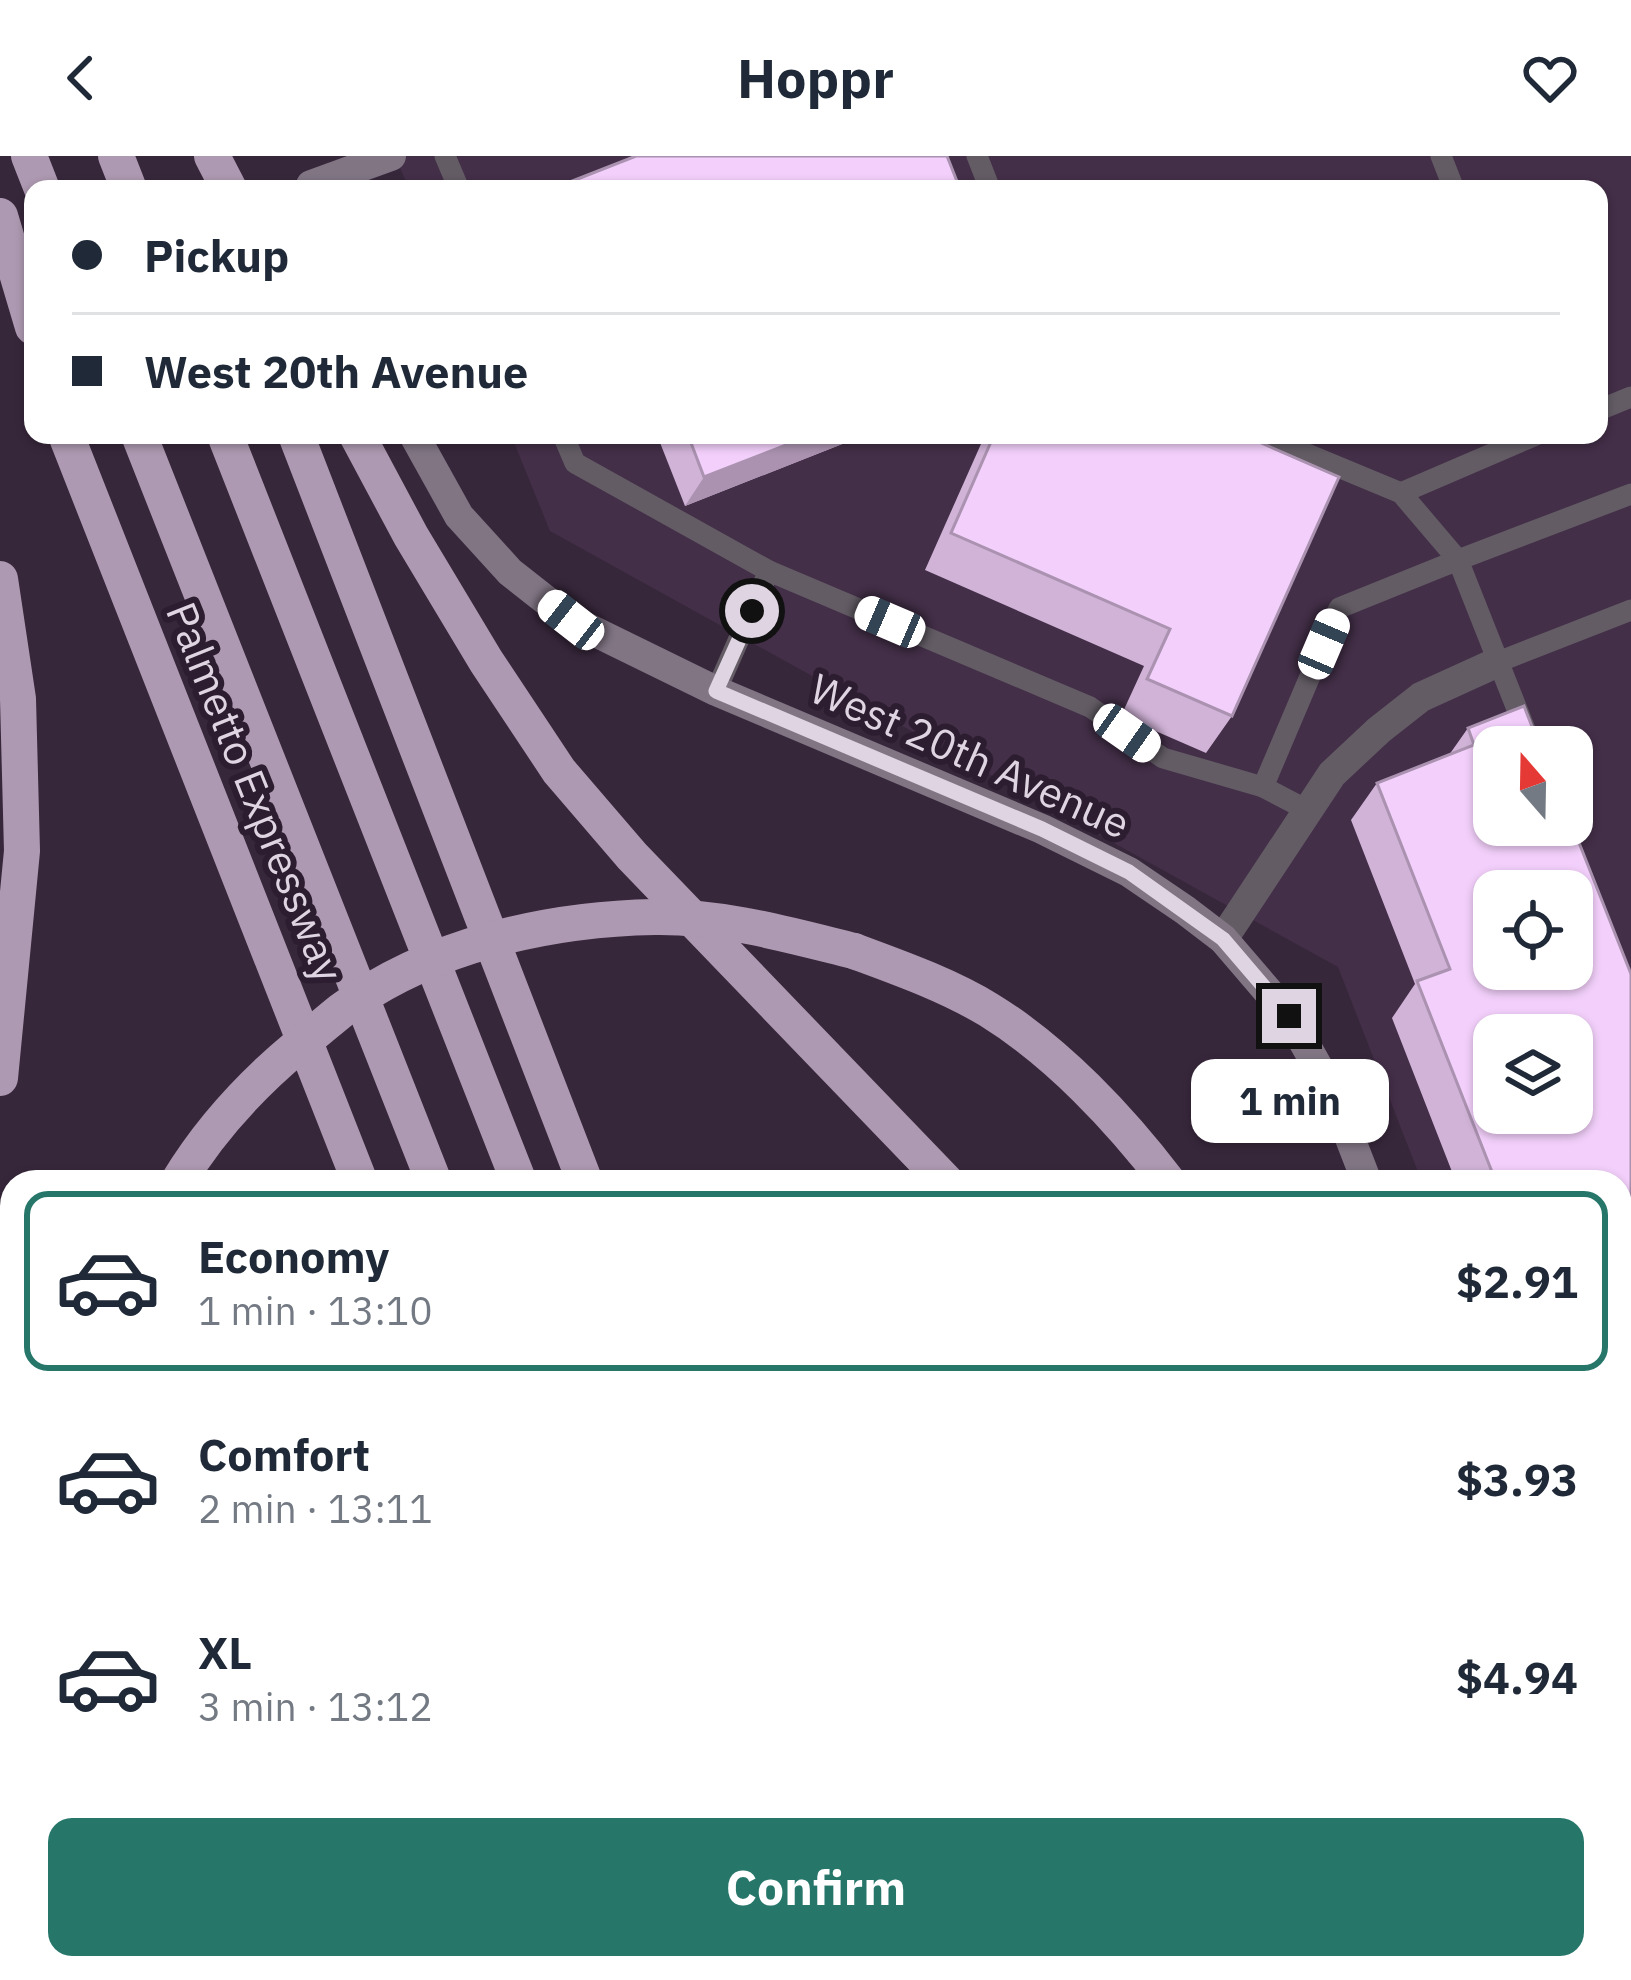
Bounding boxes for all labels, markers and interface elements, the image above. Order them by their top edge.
text: Hoppr [737,43,894,113]
icon: back [48,45,114,111]
icon: heart [1517,45,1583,111]
text: Pickup [144,226,289,284]
text: West 20th Avenue [144,342,528,400]
car [532,584,610,656]
route start [725,584,779,638]
car [850,591,930,653]
street label: Palmetto Expressway [154,594,357,990]
car [1293,604,1355,684]
street label: West 20th Avenue [802,661,1138,851]
car [1087,698,1167,768]
north arrow [1473,726,1593,846]
map controls [1473,726,1593,1134]
button: locate [1473,870,1593,990]
route end [1262,989,1316,1043]
button: layers [1473,1014,1593,1134]
callout: 1 min [1190,1058,1388,1142]
text: 1 min [1239,1075,1341,1126]
icon: car [54,1227,162,1335]
text: Economy [198,1227,389,1285]
text: $2.91 [1456,1252,1578,1310]
text: 1 min · 13:10 [198,1285,433,1336]
icon: car [54,1425,162,1533]
text: Comfort [198,1425,370,1483]
text: $3.93 [1456,1450,1578,1508]
text: 2 min · 13:11 [198,1483,433,1534]
icon: car [54,1623,162,1731]
text: XL [198,1623,252,1681]
text: $4.94 [1456,1648,1578,1706]
text: 3 min · 13:12 [198,1681,433,1732]
button: Confirm [48,1818,1584,1956]

